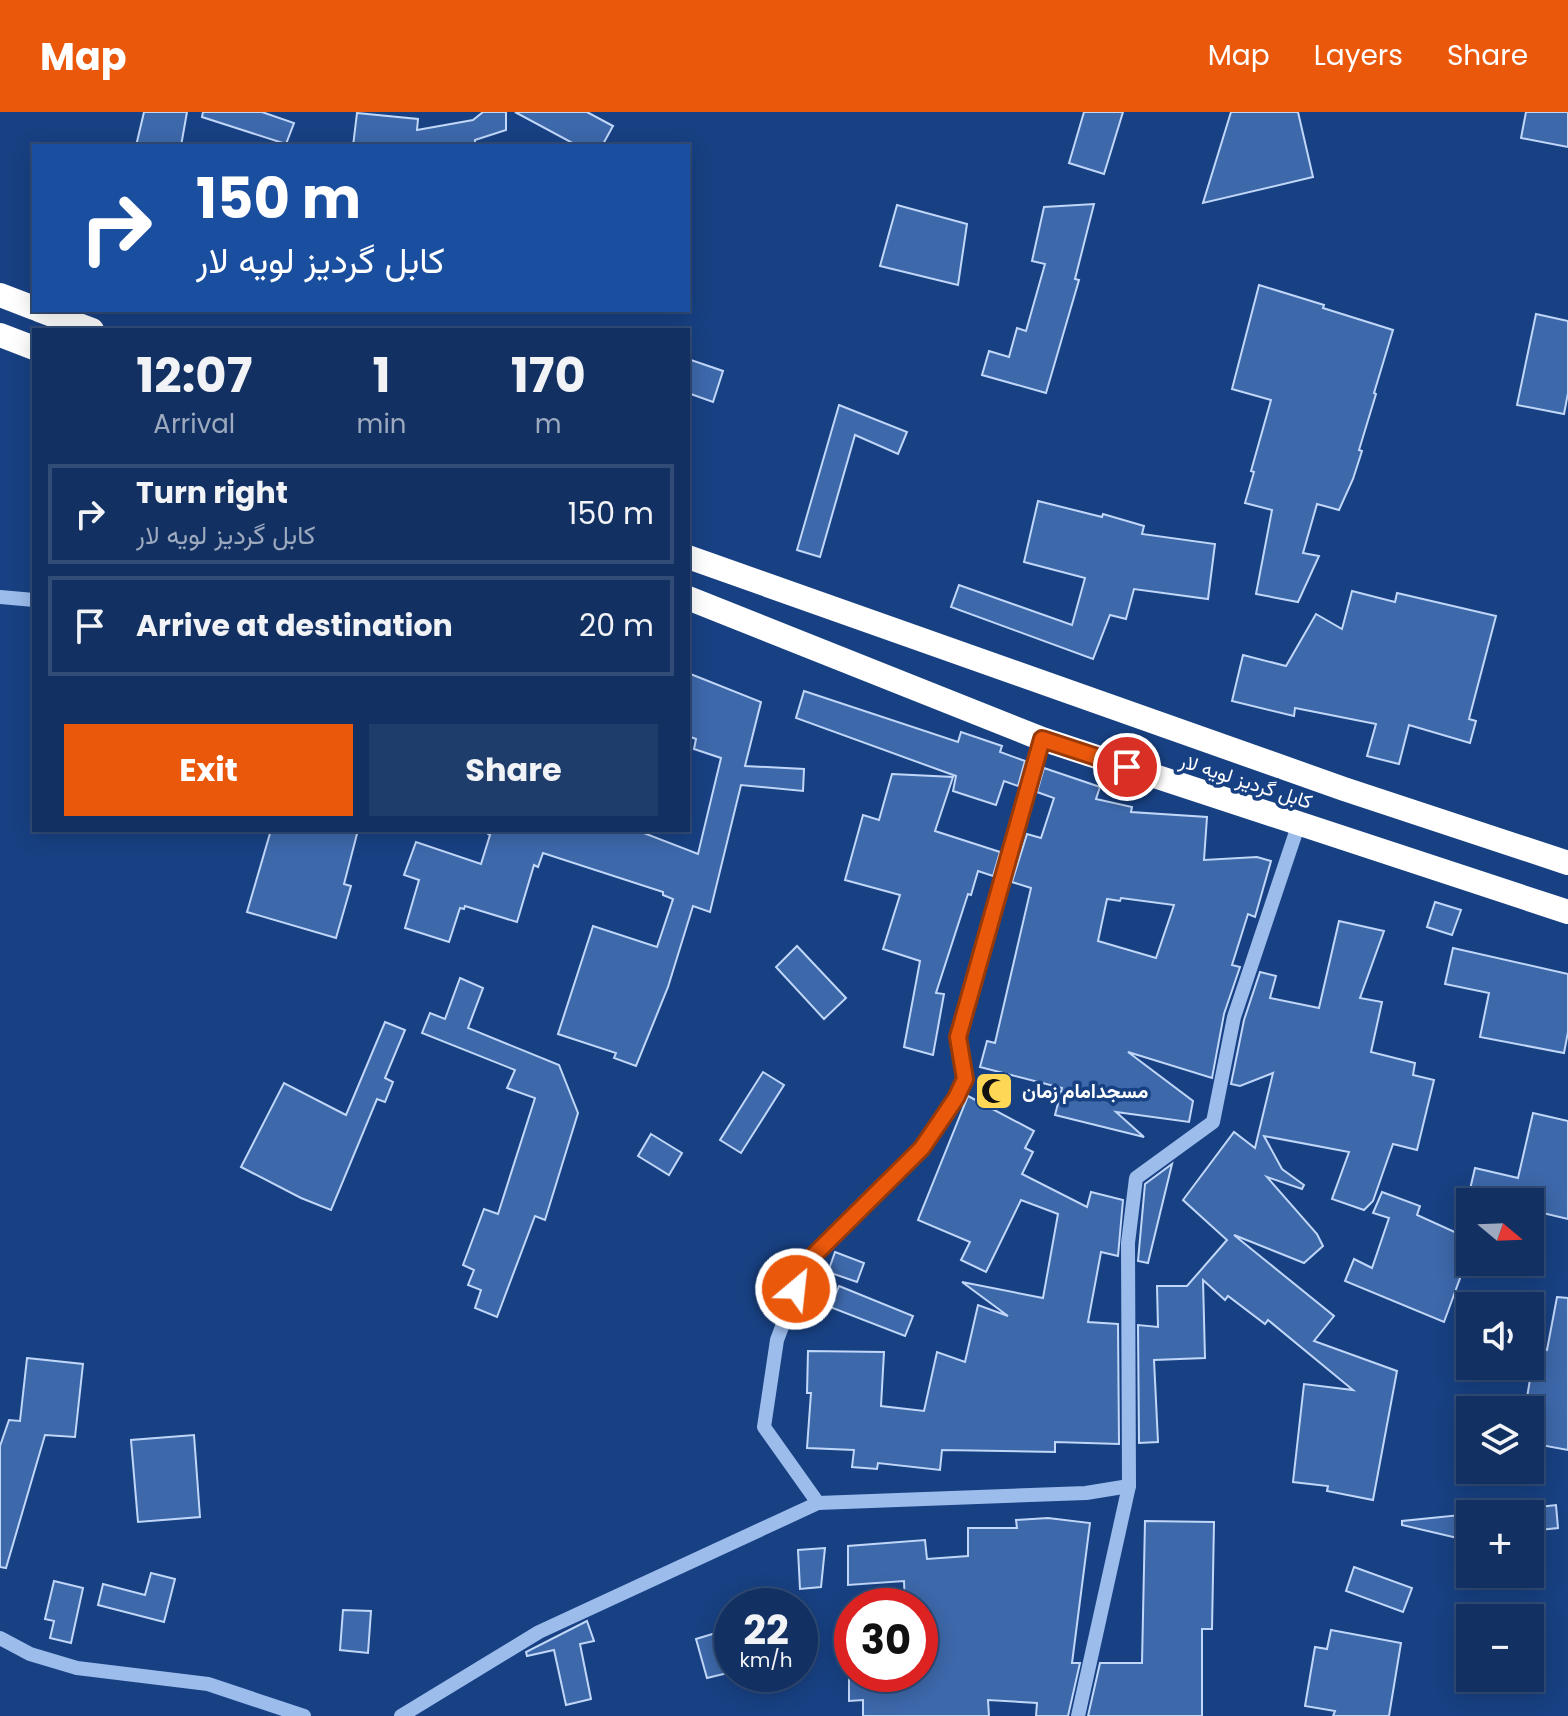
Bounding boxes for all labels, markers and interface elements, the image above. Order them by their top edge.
text: Map [40,30,127,83]
text: Map [1208,36,1270,75]
text: Layers [1314,36,1403,75]
text: Share [1447,36,1528,75]
text: 150 m [196,159,361,238]
icon: right [64,176,168,280]
text: کابل گردیز لویه لار [196,235,445,286]
text: 12:07 [136,342,252,409]
text: 1 [372,342,391,409]
text: 170 [511,342,586,409]
text: Arrival [153,406,235,442]
text: min [357,406,406,442]
text: m [535,406,562,442]
text: Turn right [136,471,288,514]
icon: right [68,492,112,536]
text: 150 m [568,492,654,535]
text: کابل گردیز لویه لار [136,517,316,553]
icon: arrive [68,604,112,648]
text: Arrive at destination [136,604,453,647]
text: 20 m [579,604,654,647]
button: Exit [64,724,353,816]
button: Share [369,724,658,816]
pin [1093,733,1161,801]
icon: arrive [1105,745,1149,789]
street label: کابل گردیز لویه لار [1175,746,1316,816]
mosque icon: مسجدامام زمان [973,1070,1015,1112]
place label: مسجدامام زمان [1022,1077,1148,1105]
north arrow [1456,1188,1544,1276]
map controls [1456,1188,1544,1692]
position arrow [754,1247,838,1331]
button: sound [1456,1292,1544,1380]
button: layers [1456,1396,1544,1484]
button: + [1456,1500,1544,1588]
speed limit sign: 30 [834,1588,938,1692]
text: 22 [743,1602,789,1658]
button: − [1456,1604,1544,1692]
text: km/h [739,1646,793,1674]

